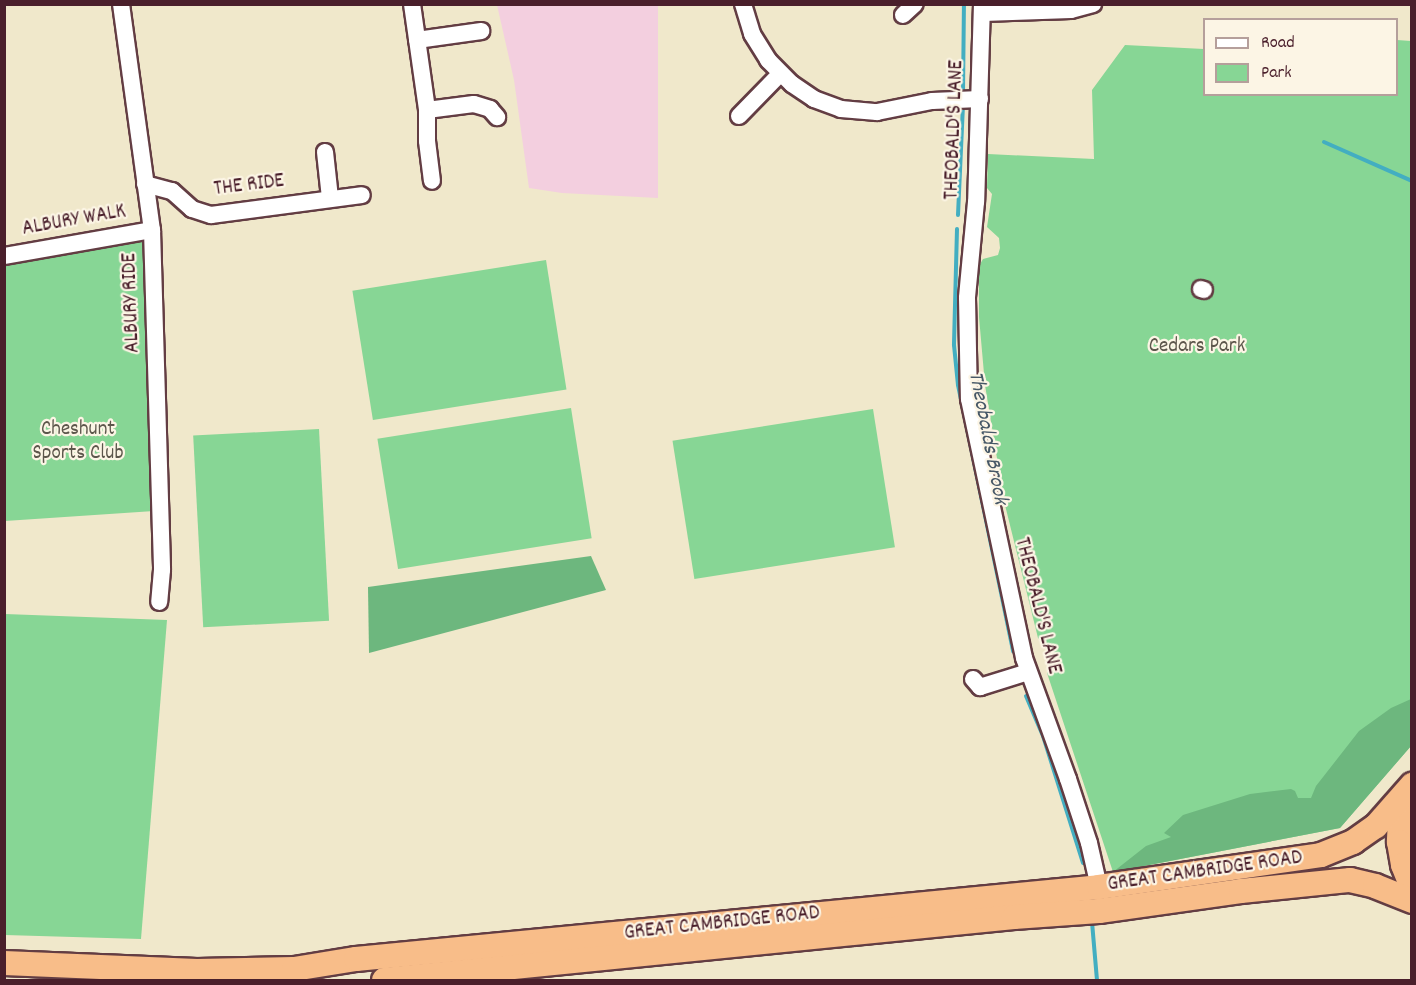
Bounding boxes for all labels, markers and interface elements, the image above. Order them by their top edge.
legend [1203,18,1398,96]
text: Road [1261,31,1295,56]
street label: THEOBALD'S LANE [940,60,970,200]
text: Park [1261,61,1292,86]
street label: THE RIDE [212,169,286,203]
street label: ALBURY WALK [20,200,128,242]
street label: ALBURY RIDE [118,253,146,353]
park label: Cedars Park [1149,334,1245,360]
water label: Theobalds Brook [961,369,1013,507]
park label: Cheshunt Sports Club [33,417,123,467]
street label: THEOBALD'S LANE [1008,535,1066,677]
street label: GREAT CAMBRIDGE ROAD [1106,846,1304,898]
street label: GREAT CAMBRIDGE ROAD [623,901,821,947]

